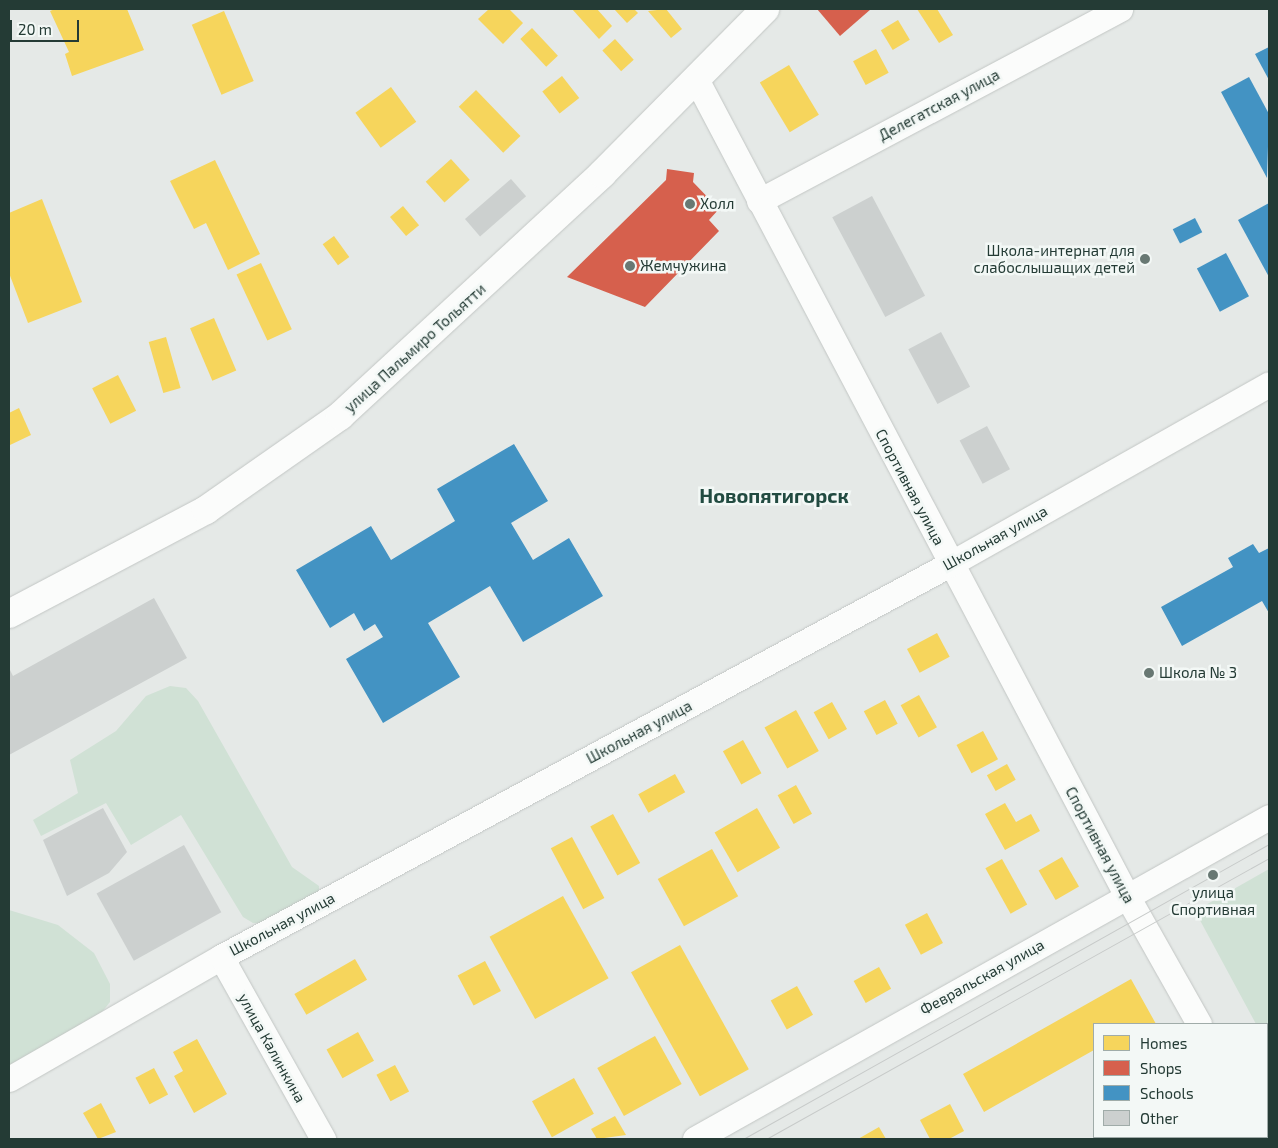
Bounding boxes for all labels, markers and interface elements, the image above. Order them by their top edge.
scale bar [12,10,81,42]
text: 20 m [18,20,52,38]
street label: Делегатская улица [875,65,1003,145]
place label: Холл [700,195,734,213]
marker: Холл [684,198,696,210]
place label: Школа-интернат для слабослышащих детей [973,241,1135,276]
marker: Школа-интернат для слабослышащих детей [1139,253,1151,265]
place label: Жемчужина [640,257,726,275]
marker: Жемчужина [624,260,636,272]
street label: улица Пальмиро Тольятти [341,280,489,416]
street label: Спортивная улица [872,426,948,548]
district label: Новопятигорск [699,483,849,507]
street label: Школьная улица [940,502,1050,574]
place label: Школа № 3 [1159,664,1237,682]
marker: Школа № 3 [1143,667,1155,679]
street label: Школьная улица [583,697,695,767]
street label: Спортивная улица [1062,784,1138,906]
marker: улица Спортивная [1207,869,1219,881]
place label: улица Спортивная [1171,883,1255,918]
street label: Школьная улица [226,889,338,959]
street label: Февральская улица [917,935,1047,1019]
street label: улица Калинкина [234,990,310,1106]
legend [1093,1023,1268,1138]
text: Homes [1140,1034,1187,1052]
text: Shops [1140,1059,1182,1077]
text: Schools [1140,1084,1194,1102]
text: Other [1140,1109,1179,1127]

